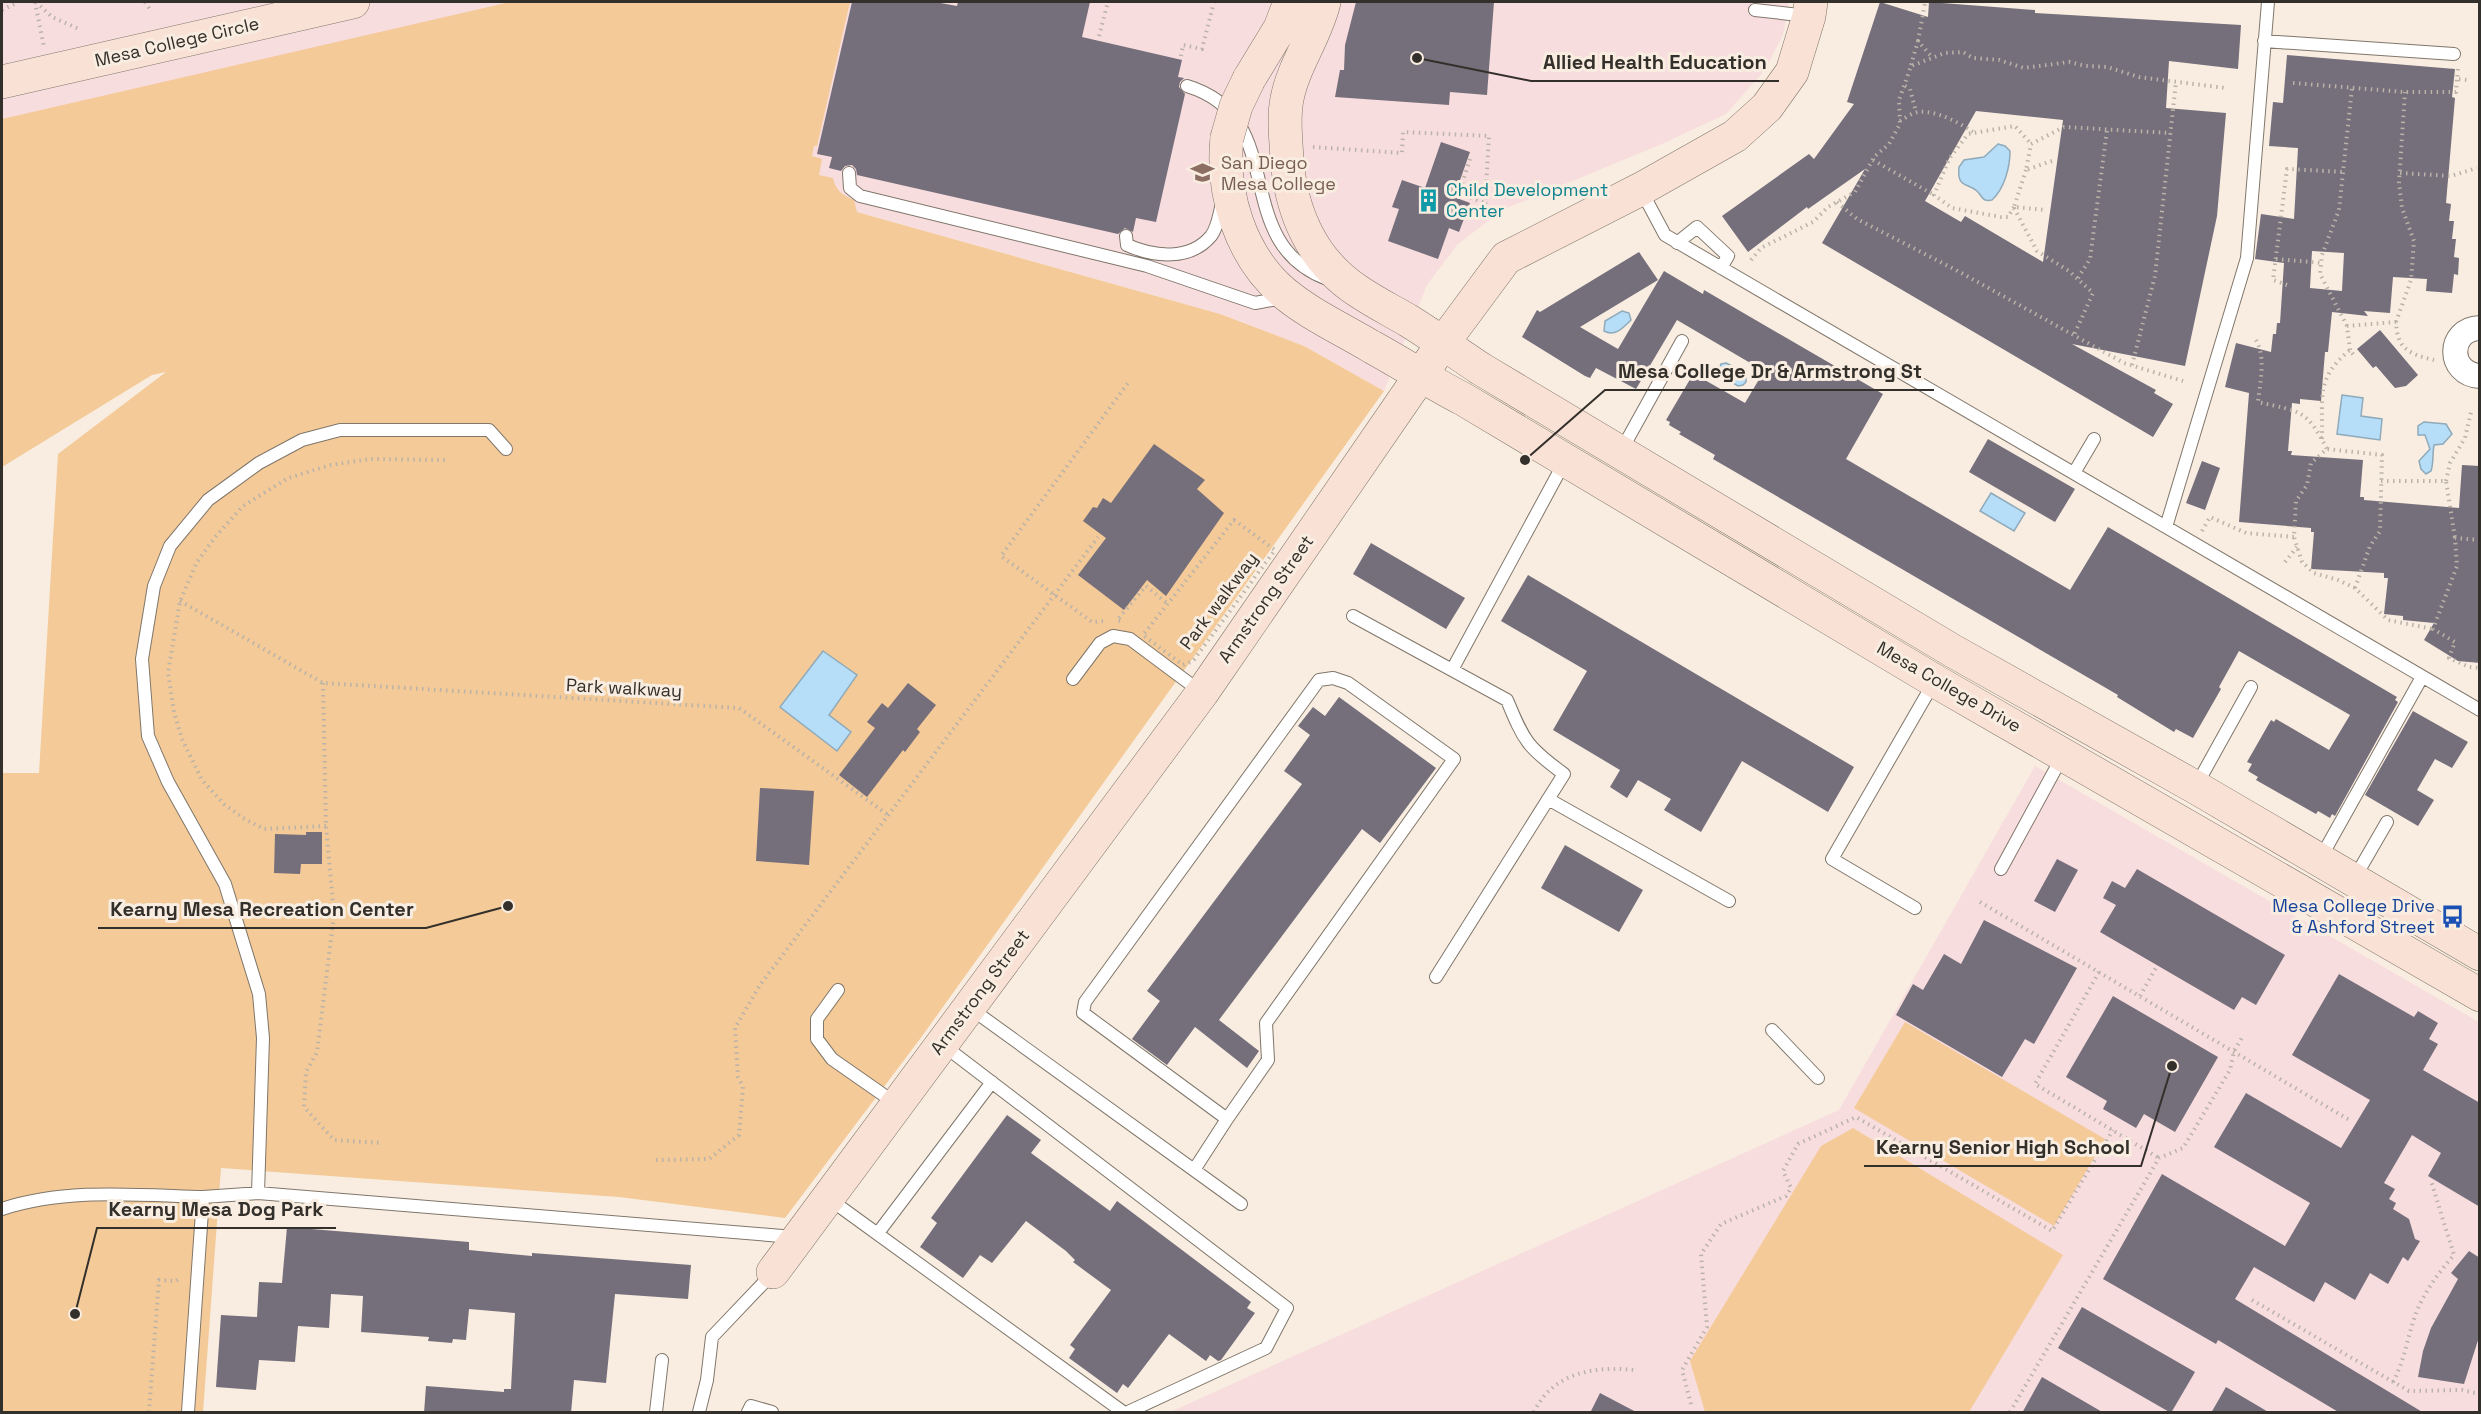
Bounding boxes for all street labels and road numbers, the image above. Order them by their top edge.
street label: Mesa College Circle [93,11,261,72]
street label: Armstrong Street [1213,530,1318,667]
street label: Park walkway [1174,547,1263,654]
street label: Mesa College Drive [1873,636,2025,737]
street label: Park walkway [565,673,683,702]
street label: Armstrong Street [925,924,1034,1059]

